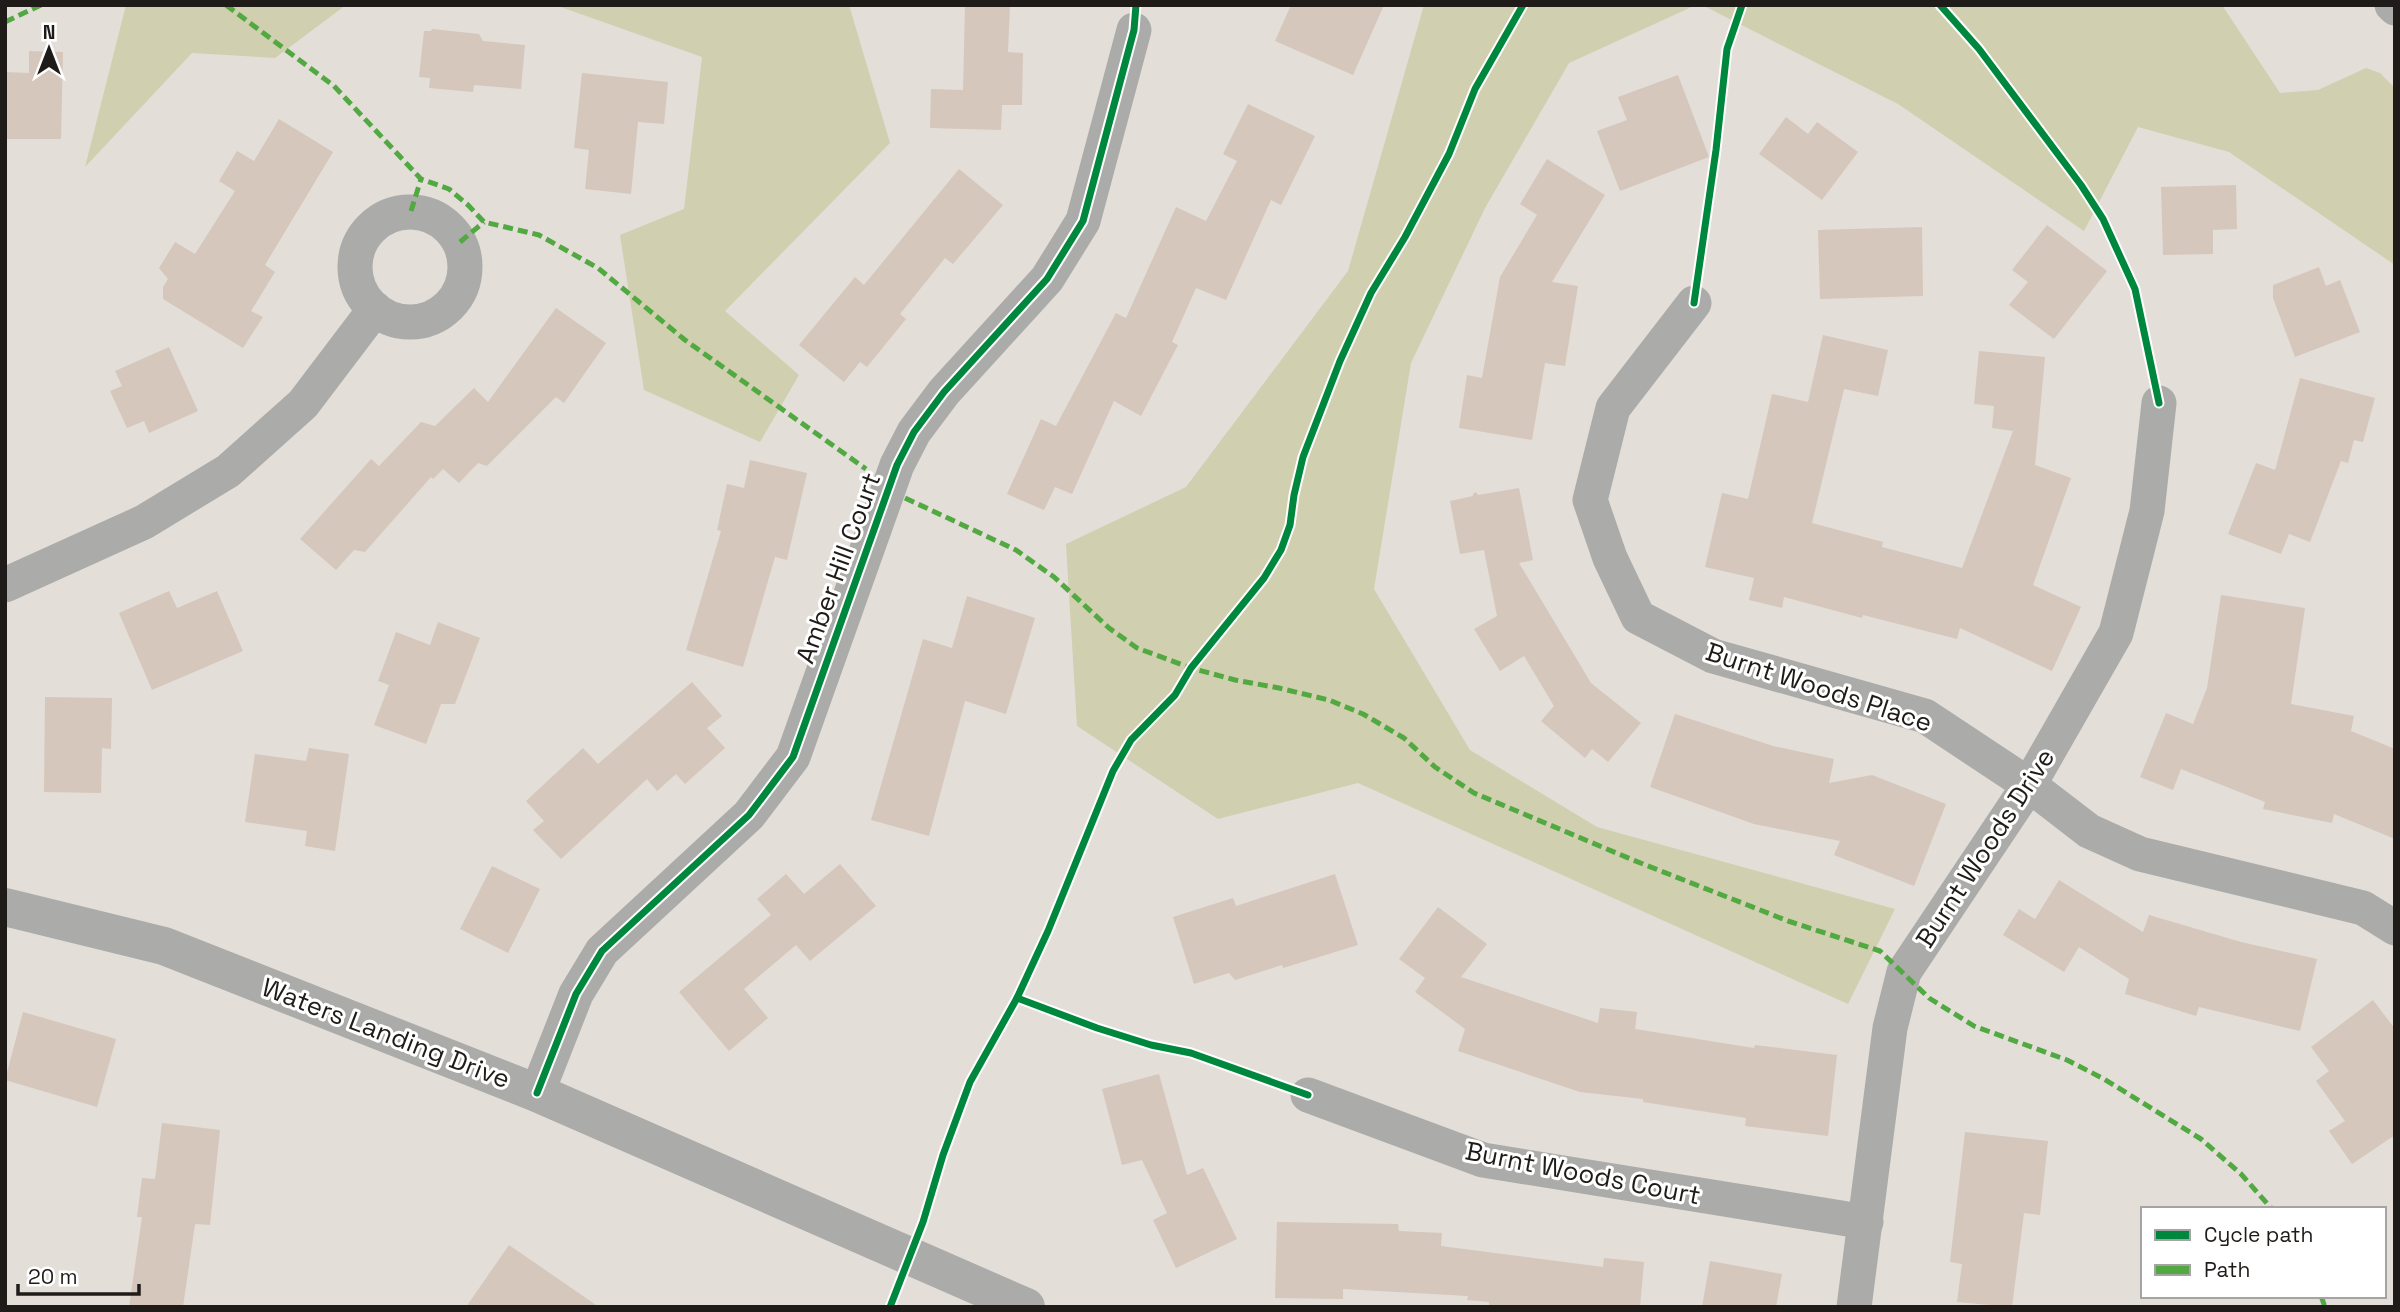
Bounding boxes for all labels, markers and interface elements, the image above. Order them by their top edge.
north arrow [14,14,84,84]
text: N [43,20,55,45]
street label: Amber Hill Court [788,468,888,668]
street label: Burnt Woods Place [1701,634,1937,740]
street label: Burnt Woods Drive [1908,742,2062,954]
street label: Waters Landing Drive [257,970,515,1096]
street label: Burnt Woods Court [1462,1134,1704,1212]
legend [2141,1207,2386,1298]
text: Cycle path [2204,1221,2313,1248]
scale bar [18,1252,138,1296]
text: Path [2204,1256,2250,1283]
text: 20 m [28,1263,78,1290]

